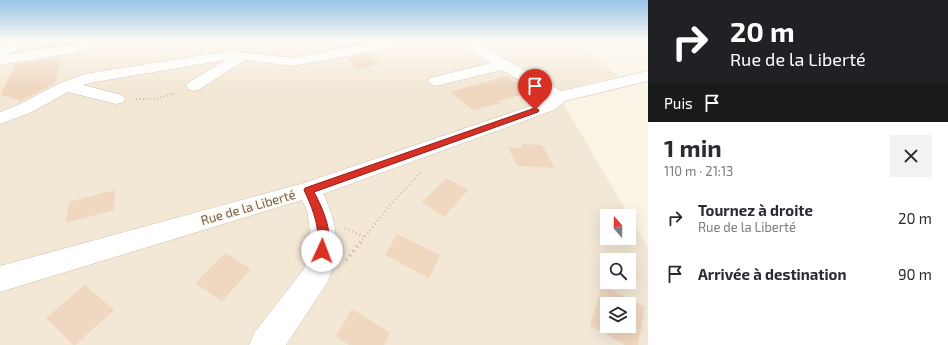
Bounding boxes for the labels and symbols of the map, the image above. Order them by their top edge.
pin [518,69,552,110]
street label: Rue de la Liberté [199,186,297,228]
north arrow [600,209,636,245]
position arrow [301,230,343,272]

